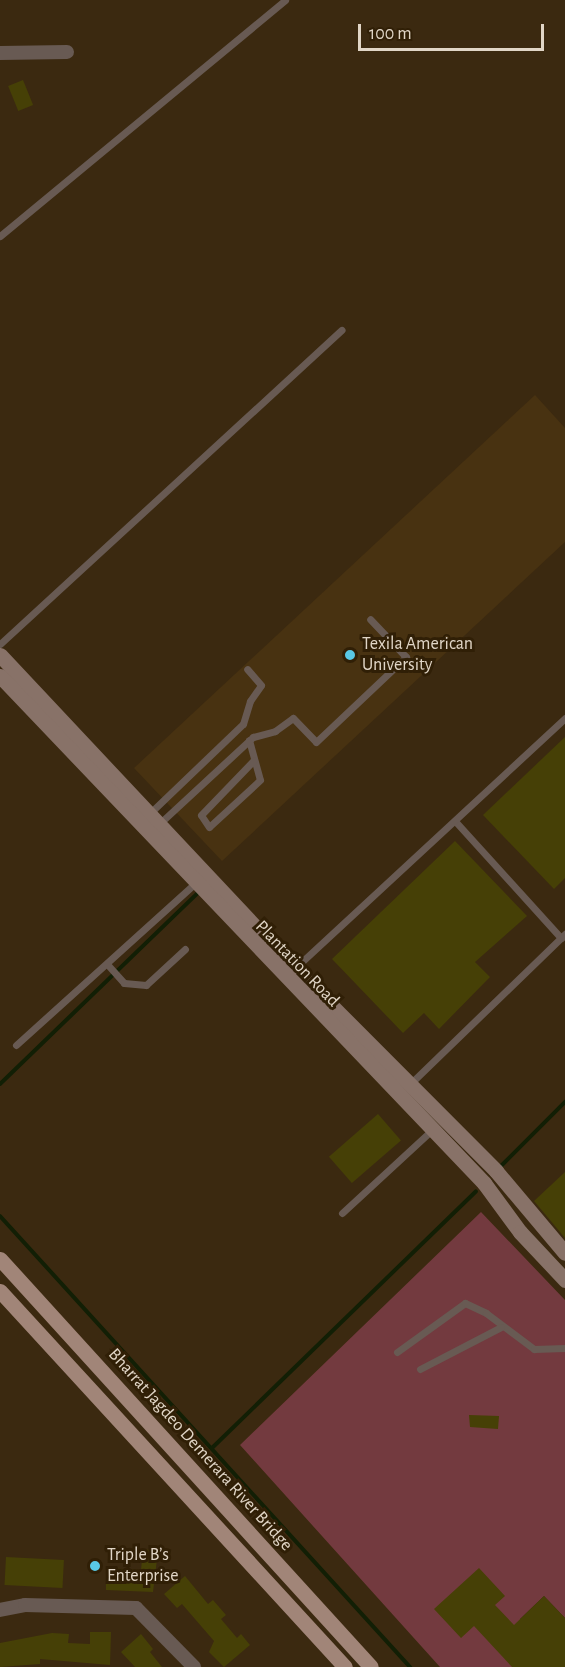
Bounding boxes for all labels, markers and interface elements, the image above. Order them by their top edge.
scale bar [361,12,547,50]
text: 100 m [369,25,412,43]
place label: Texila American University [362,634,473,676]
marker: Texila American University [343,648,357,662]
street label: Plantation Road [250,916,344,1012]
street label: Bharrat Jagdeo Demerara River Bridge [103,1344,297,1556]
place label: Triple B’s Enterprise [107,1545,178,1588]
marker: Triple B’s Enterprise [88,1559,102,1573]

